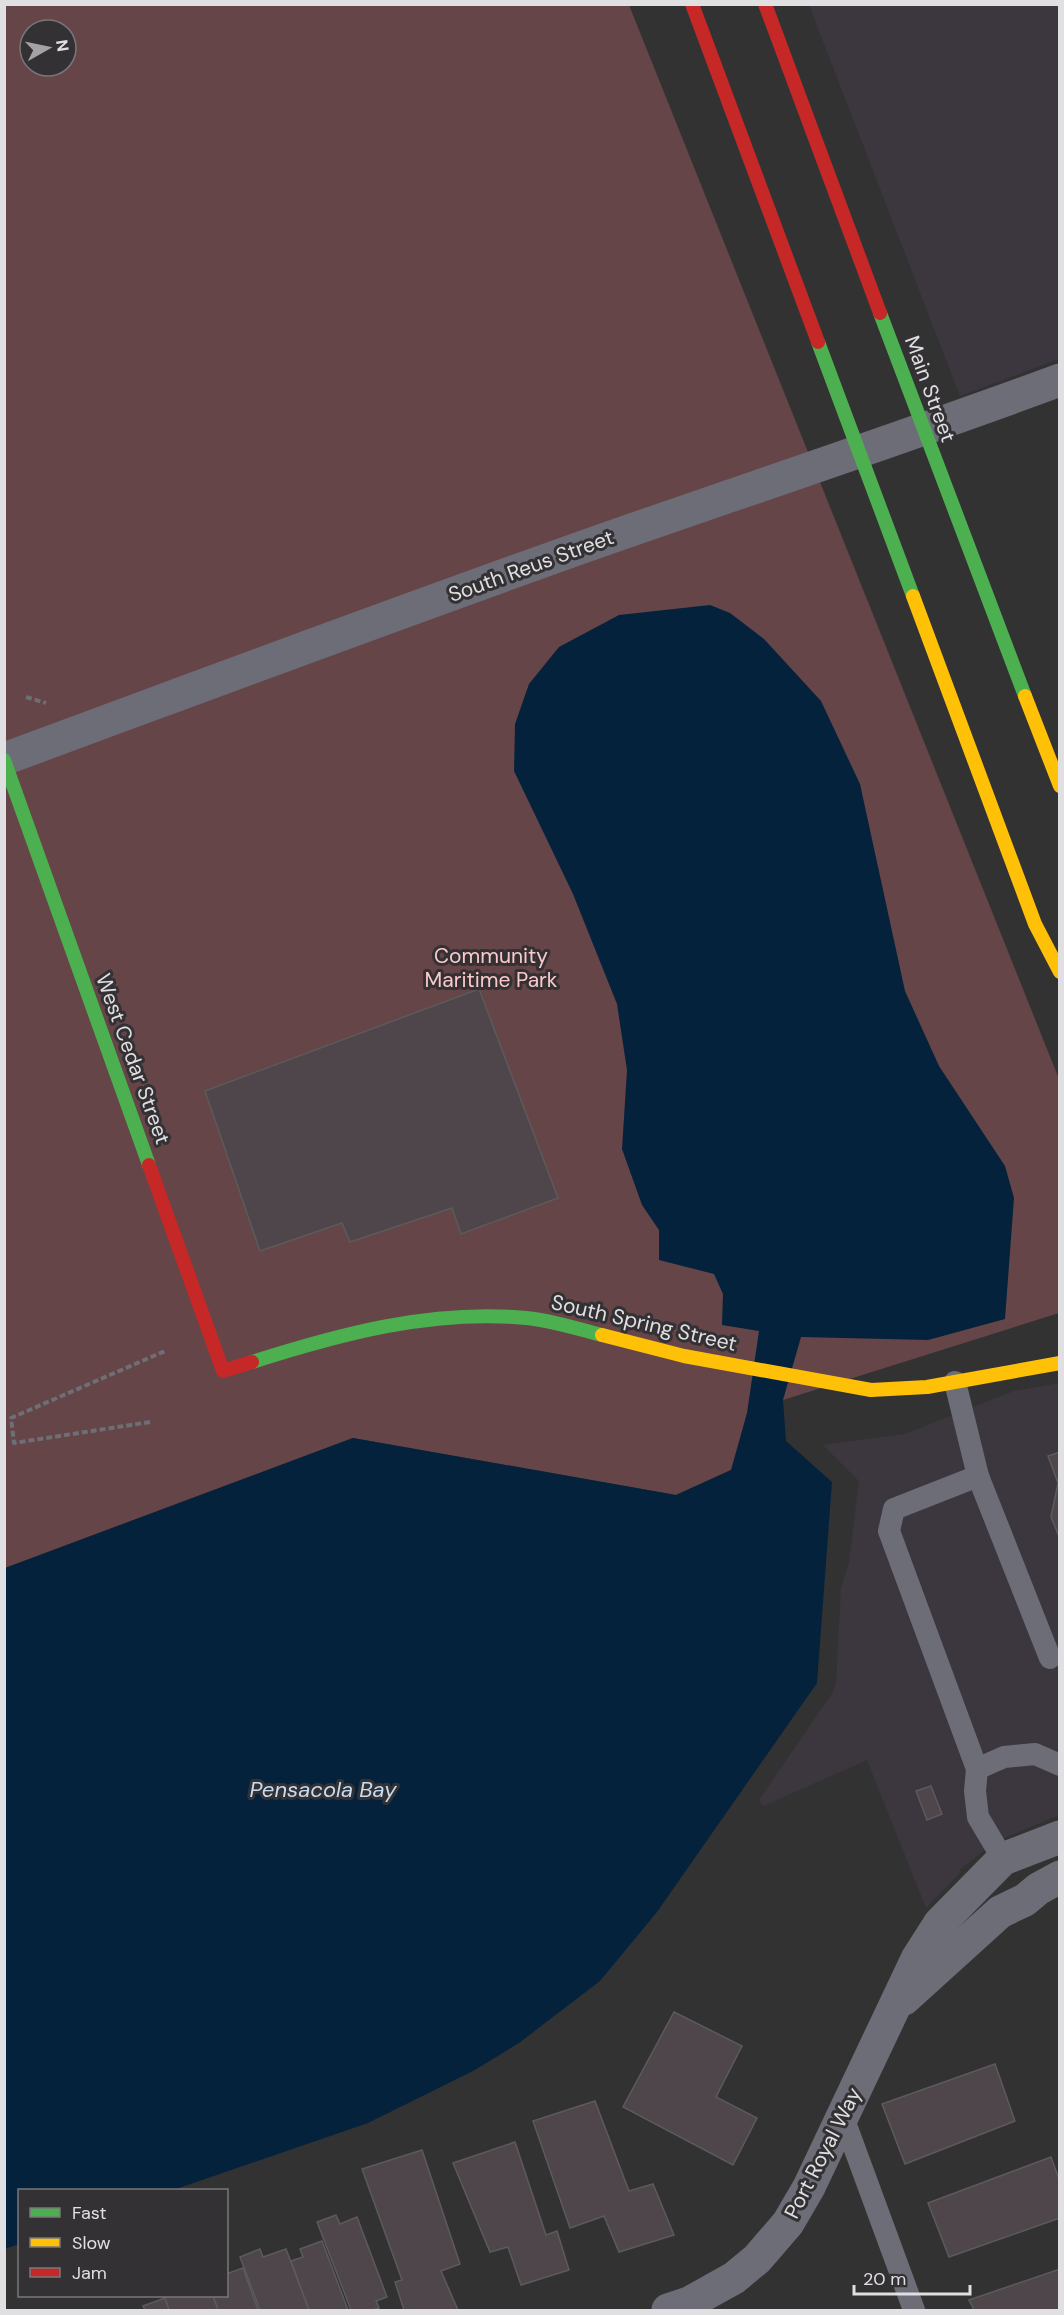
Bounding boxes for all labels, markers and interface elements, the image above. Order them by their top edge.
north arrow [18,18,78,78]
text: N [51,38,74,53]
street label: Main Street [898,332,962,446]
street label: South Reus Street [444,523,618,609]
park label: Community Maritime Park [425,942,558,994]
street label: West Cedar Street [89,970,177,1148]
street label: South Spring Street [548,1288,740,1358]
water label: Pensacola Bay [249,1775,397,1804]
street label: Port Royal Way [778,2082,868,2223]
legend [18,2189,228,2297]
text: Fast [72,2201,107,2225]
text: Slow [72,2231,111,2255]
scale bar [854,2258,970,2296]
text: Jam [72,2261,107,2285]
text: 20 m [863,2267,906,2291]

